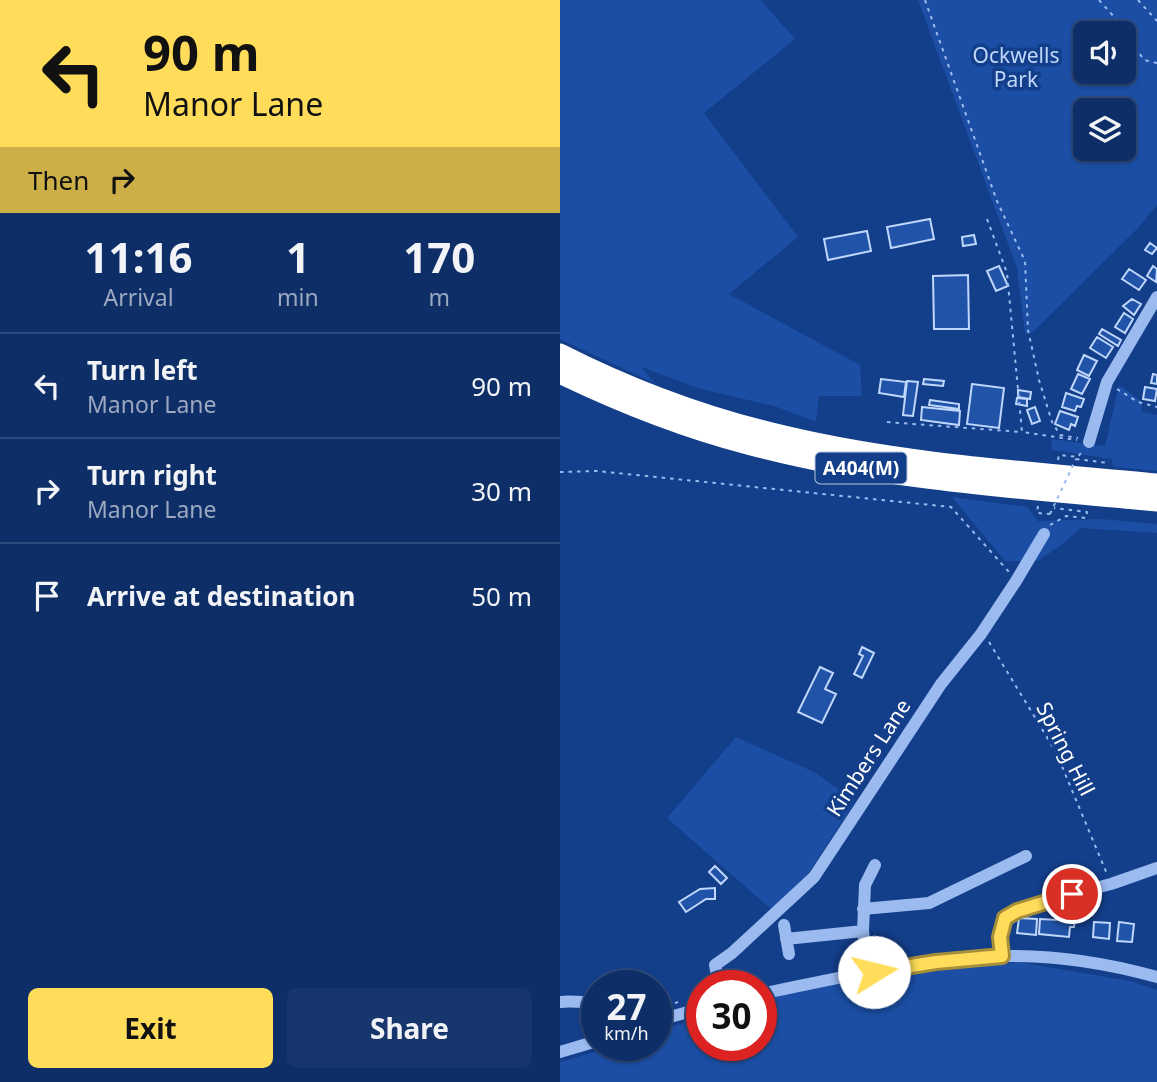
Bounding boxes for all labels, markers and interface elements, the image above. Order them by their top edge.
text: 90 m [143,19,260,85]
map controls [1073,21,1136,161]
button: sound [1073,21,1136,84]
icon: left [28,28,119,119]
park label: Ockwells Park [973,41,1059,93]
text: Manor Lane [143,82,323,125]
button: layers [1073,98,1136,161]
icon: right [103,161,141,199]
text: Then [28,162,89,198]
text: 11:16 [85,228,192,285]
text: 1 [286,228,310,285]
text: 170 [403,228,475,285]
text: Arrival [103,281,174,313]
text: min [277,281,319,313]
text: m [429,281,450,313]
text: Turn left [87,352,198,388]
icon: left [28,367,66,405]
text: 90 m [471,368,532,404]
text: Manor Lane [87,388,217,420]
road number: A404(M) [816,453,906,484]
text: Turn right [87,457,217,493]
icon: right [28,472,66,510]
text: 30 m [471,473,532,509]
text: Manor Lane [87,493,217,525]
icon: arrive [28,577,66,615]
text: Arrive at destination [87,578,356,614]
text: 50 m [471,578,532,614]
street label: Kimbers Lane [820,693,917,822]
street label: Spring Hill [1030,697,1101,800]
pin [1042,864,1102,924]
icon: arrive [1053,875,1091,913]
position arrow [837,935,911,1009]
speed limit sign: 30 [686,970,777,1061]
text: 27 [606,983,647,1030]
button: Exit [28,988,273,1068]
button: Share [287,988,532,1068]
text: km/h [604,1021,649,1045]

